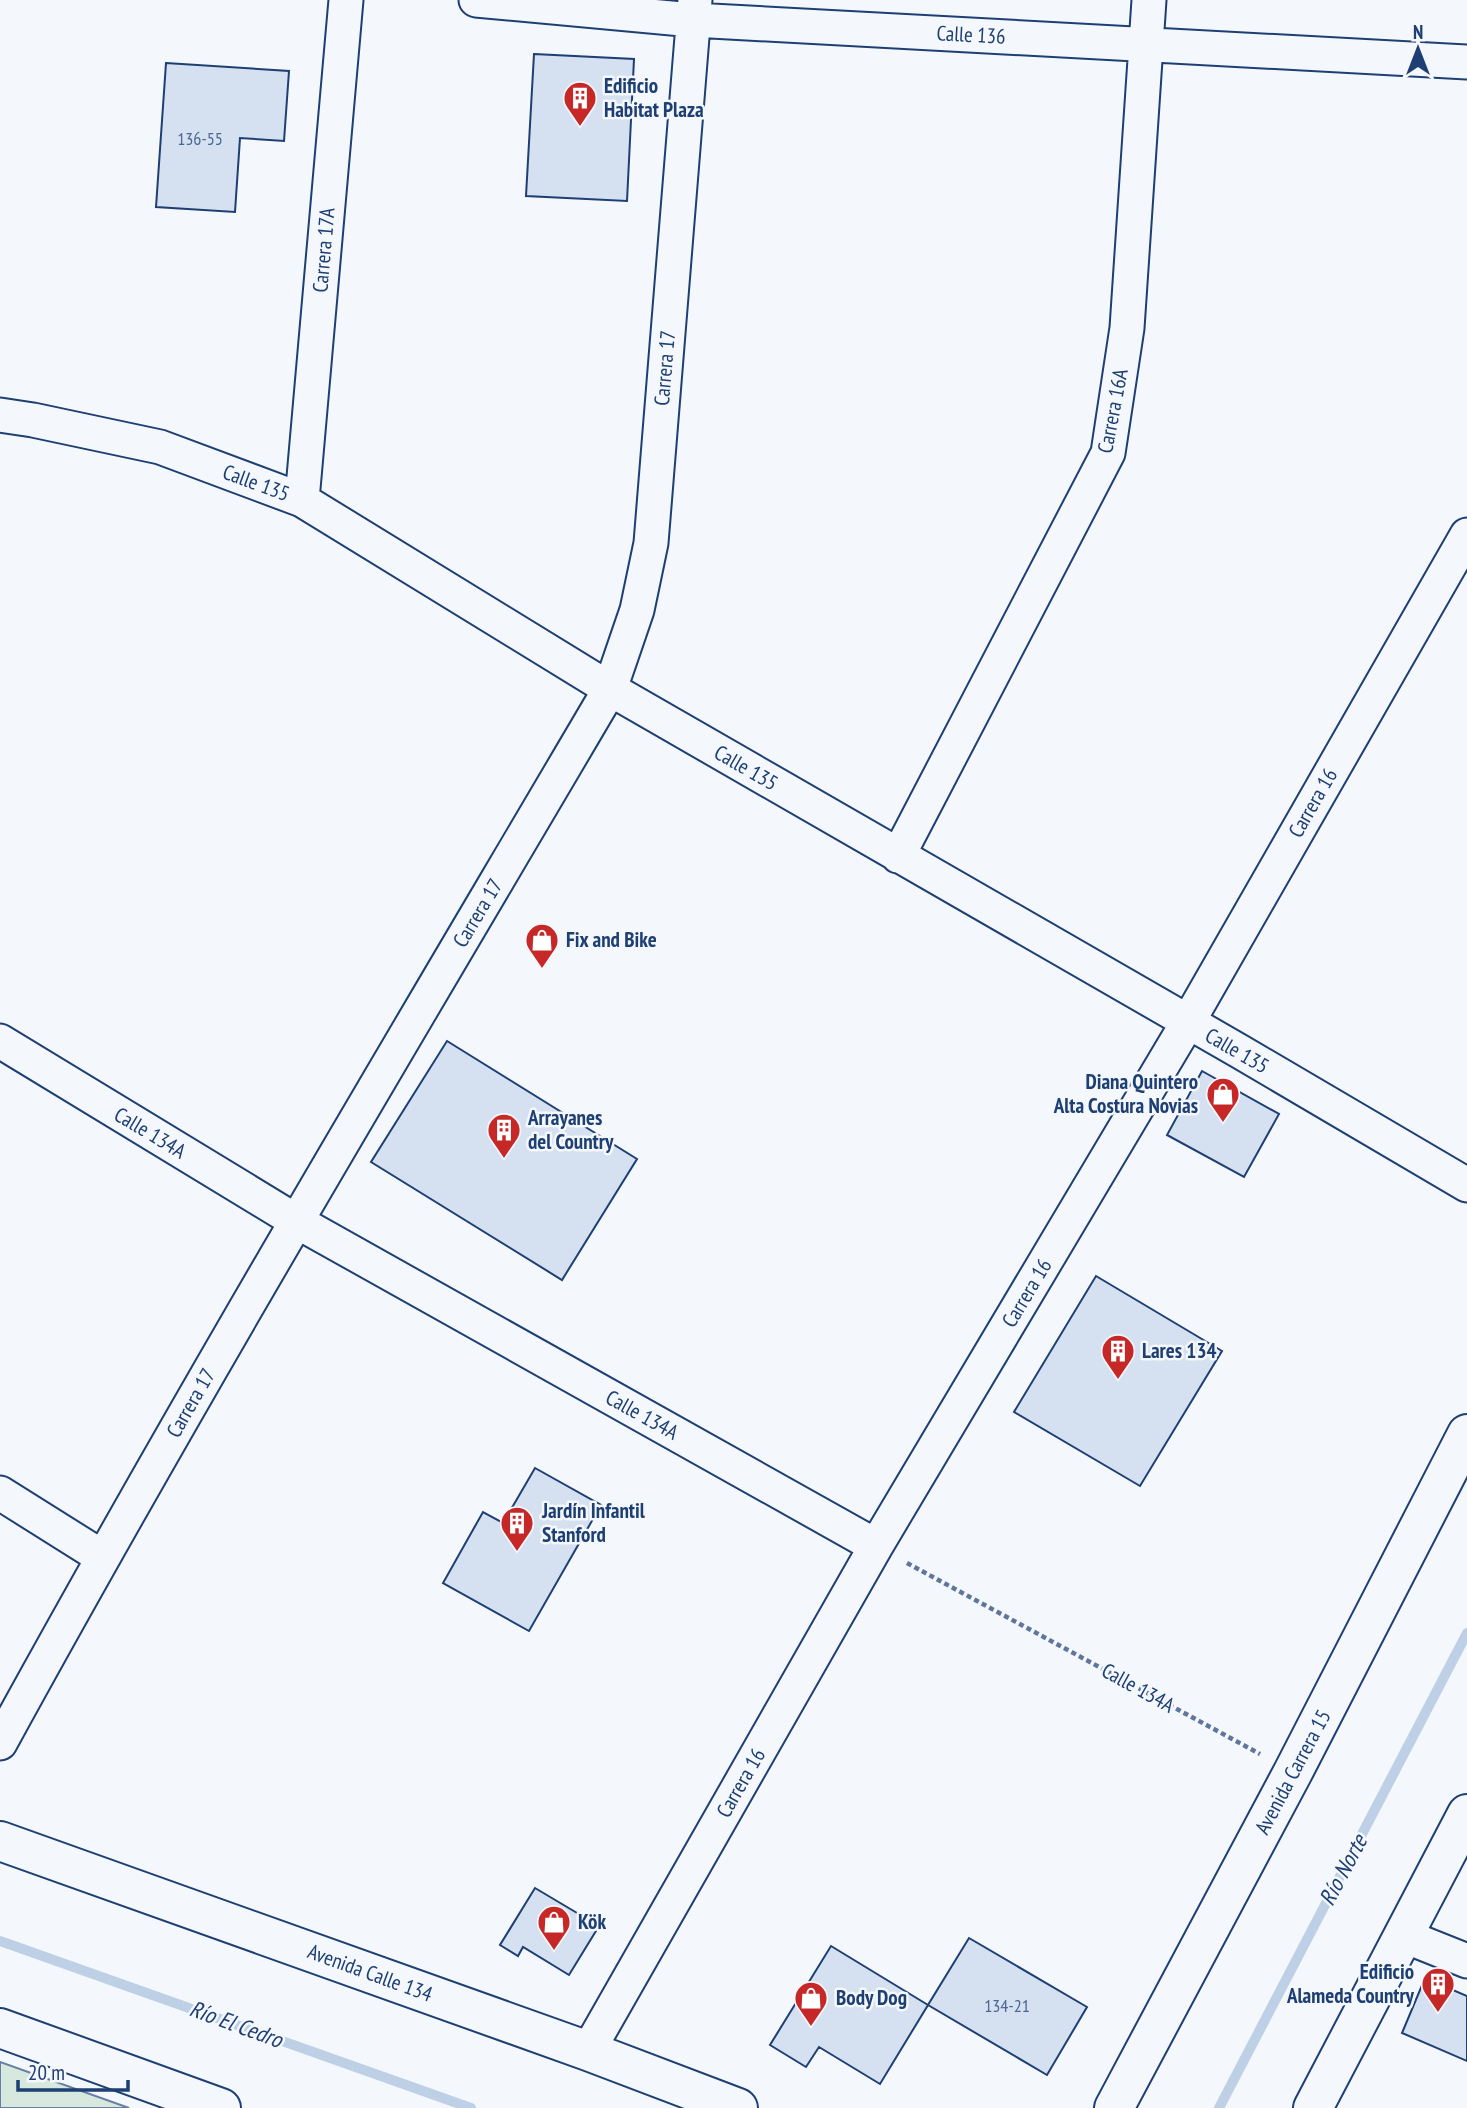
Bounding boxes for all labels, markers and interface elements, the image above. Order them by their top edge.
north arrow [1383,14,1453,84]
street label: Calle 136 [936,19,1006,50]
text: N [1413,20,1423,44]
place label: Edificio Habitat Plaza [604,72,704,123]
building icon: Edificio Habitat Plaza [561,79,599,128]
house number: 136-55 [177,127,223,150]
street label: Carrera 17A [306,206,341,293]
street label: Carrera 17 [648,329,681,407]
street label: Carrera 16A [1091,366,1134,455]
street label: Calle 135 [219,458,293,507]
street label: Calle 135 [710,739,783,797]
street label: Carrera 16 [1282,763,1343,842]
street label: Carrera 17 [447,873,509,952]
shop icon: Fix and Bike [523,921,561,970]
place label: Fix and Bike [566,926,657,953]
street label: Calle 135 [1201,1022,1274,1080]
place label: Diana Quintero Alta Costura Novias [1053,1068,1198,1119]
shop icon: Diana Quintero Alta Costura Novias [1204,1075,1242,1124]
street label: Calle 134A [109,1101,191,1165]
place label: Arrayanes del Country [527,1104,614,1155]
building icon: Arrayanes del Country [485,1111,523,1160]
street label: Carrera 16 [996,1253,1058,1332]
building icon: Lares 134 [1099,1332,1137,1381]
place label: Lares 134 [1142,1337,1217,1364]
street label: Carrera 17 [160,1363,221,1442]
street label: Calle 134A [601,1384,683,1446]
place label: Jardín Infantil Stanford [541,1497,646,1548]
building icon: Jardín Infantil Stanford [498,1504,536,1553]
street label: Calle 134A [1097,1657,1179,1719]
street label: Avenida Carrera 15 [1248,1705,1337,1839]
street label: Carrera 16 [710,1743,771,1822]
water label: Río Norte [1312,1828,1374,1910]
shop icon: Kök [535,1903,573,1952]
place label: Kök [578,1908,606,1935]
street label: Avenida Calle 134 [304,1937,437,2008]
place label: Edificio Alameda Country [1286,1958,1415,2009]
building icon: Edificio Alameda Country [1419,1965,1457,2014]
shop icon: Body Dog [792,1979,830,2028]
place label: Body Dog [836,1984,907,2011]
water label: Río El Cedro [186,1993,288,2054]
house number: 134-21 [984,1994,1030,2017]
scale bar [18,2048,128,2092]
text: 20 m [28,2059,65,2086]

